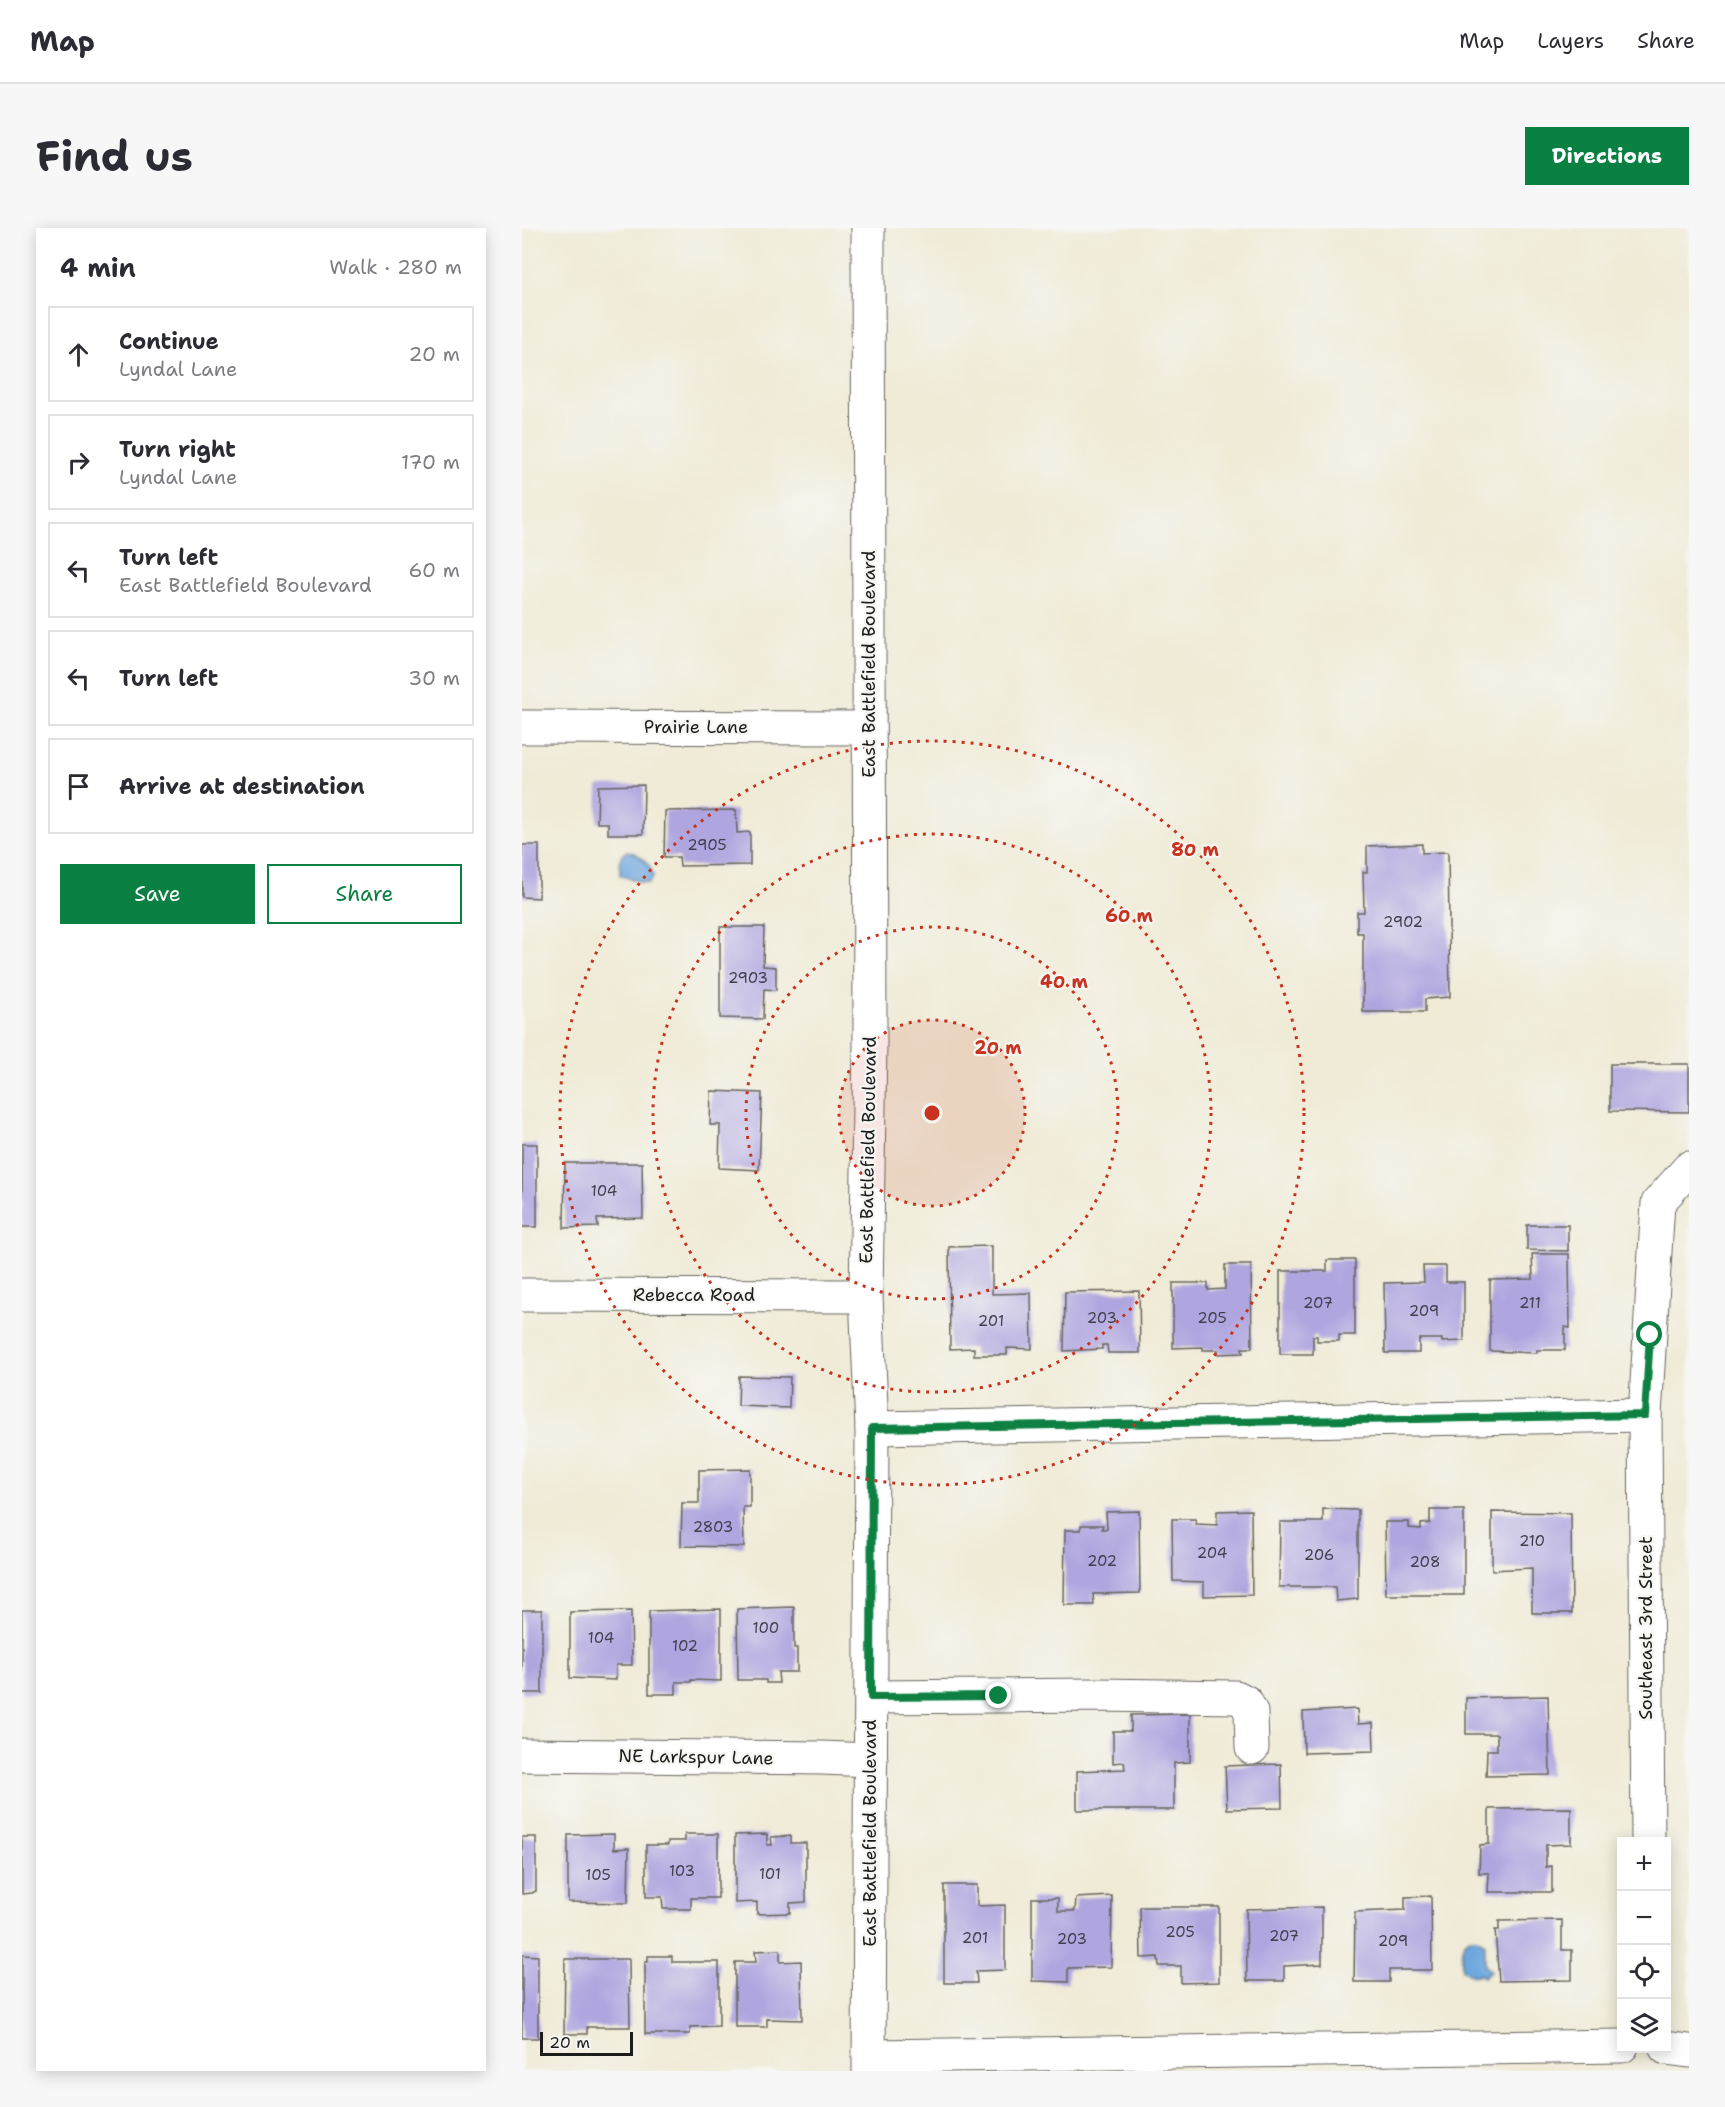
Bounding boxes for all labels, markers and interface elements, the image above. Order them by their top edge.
text: Map [30,22,95,60]
text: Map [1459,27,1504,55]
text: Layers [1537,27,1604,55]
text: Share [1637,27,1695,55]
button: Directions [1525,127,1689,185]
text: Find us [36,128,193,184]
text: 4 min [60,250,136,285]
text: Walk · 280 m [329,254,462,280]
text: Continue [119,327,219,356]
icon: ahead [62,338,95,371]
text: 20 m [409,341,460,367]
text: Lyndal Lane [119,356,237,382]
text: Turn right [119,435,236,464]
icon: right [62,446,95,479]
text: 170 m [401,449,460,475]
text: Lyndal Lane [119,464,237,490]
text: Turn left [119,543,218,572]
street label: East Battlefield Boulevard [857,550,881,778]
icon: left [62,554,95,587]
text: 60 m [408,557,460,583]
text: East Battlefield Boulevard [119,572,372,598]
icon: left [62,662,95,695]
text: Turn left [119,664,218,693]
text: 30 m [408,665,460,691]
street label: Prairie Lane [644,715,748,739]
icon: arrive [62,770,95,803]
text: Arrive at destination [119,772,365,801]
house number: 2905 [687,835,727,855]
text: 80 m [1171,838,1219,862]
button: Save [60,864,255,924]
button: Share [267,864,462,924]
text: 60 m [1105,904,1153,928]
house number: 2902 [1383,912,1423,932]
house number: 2903 [728,968,768,988]
text: 40 m [1040,970,1088,994]
street label: East Battlefield Boulevard [854,1036,882,1264]
text: 20 m [974,1036,1022,1060]
centre of rings [922,1103,942,1123]
house number: 104 [591,1181,617,1201]
street label: Rebecca Road [633,1283,755,1307]
house number: 207 [1303,1293,1333,1313]
house number: 211 [1519,1293,1541,1313]
house number: 209 [1409,1301,1439,1321]
house number: 203 [1087,1308,1117,1328]
house number: 205 [1197,1308,1227,1328]
house number: 201 [978,1311,1004,1331]
route start [1636,1321,1662,1347]
house number: 2803 [693,1517,733,1537]
house number: 210 [1519,1531,1545,1551]
street label: Southeast 3rd Street [1634,1536,1658,1720]
house number: 204 [1197,1543,1227,1563]
house number: 206 [1304,1545,1334,1565]
house number: 202 [1087,1551,1117,1571]
house number: 208 [1410,1552,1440,1572]
house number: 100 [753,1618,779,1638]
house number: 104 [588,1628,614,1648]
house number: 102 [672,1636,698,1656]
route end [985,1682,1011,1708]
street label: East Battlefield Boulevard [858,1719,882,1947]
street label: NE Larkspur Lane [618,1744,774,1770]
map controls [1617,1837,1671,2053]
button: + [1617,1837,1671,1891]
house number: 103 [669,1861,695,1881]
house number: 101 [759,1864,781,1884]
house number: 105 [585,1865,611,1885]
button: − [1617,1891,1671,1945]
house number: 205 [1165,1922,1195,1942]
house number: 207 [1269,1926,1299,1946]
house number: 201 [962,1928,988,1948]
house number: 203 [1057,1929,1087,1949]
house number: 209 [1378,1931,1408,1951]
button: locate [1617,1945,1671,1999]
button: layers [1617,1999,1671,2053]
scale bar [540,2029,633,2056]
text: 20 m [549,2032,590,2053]

